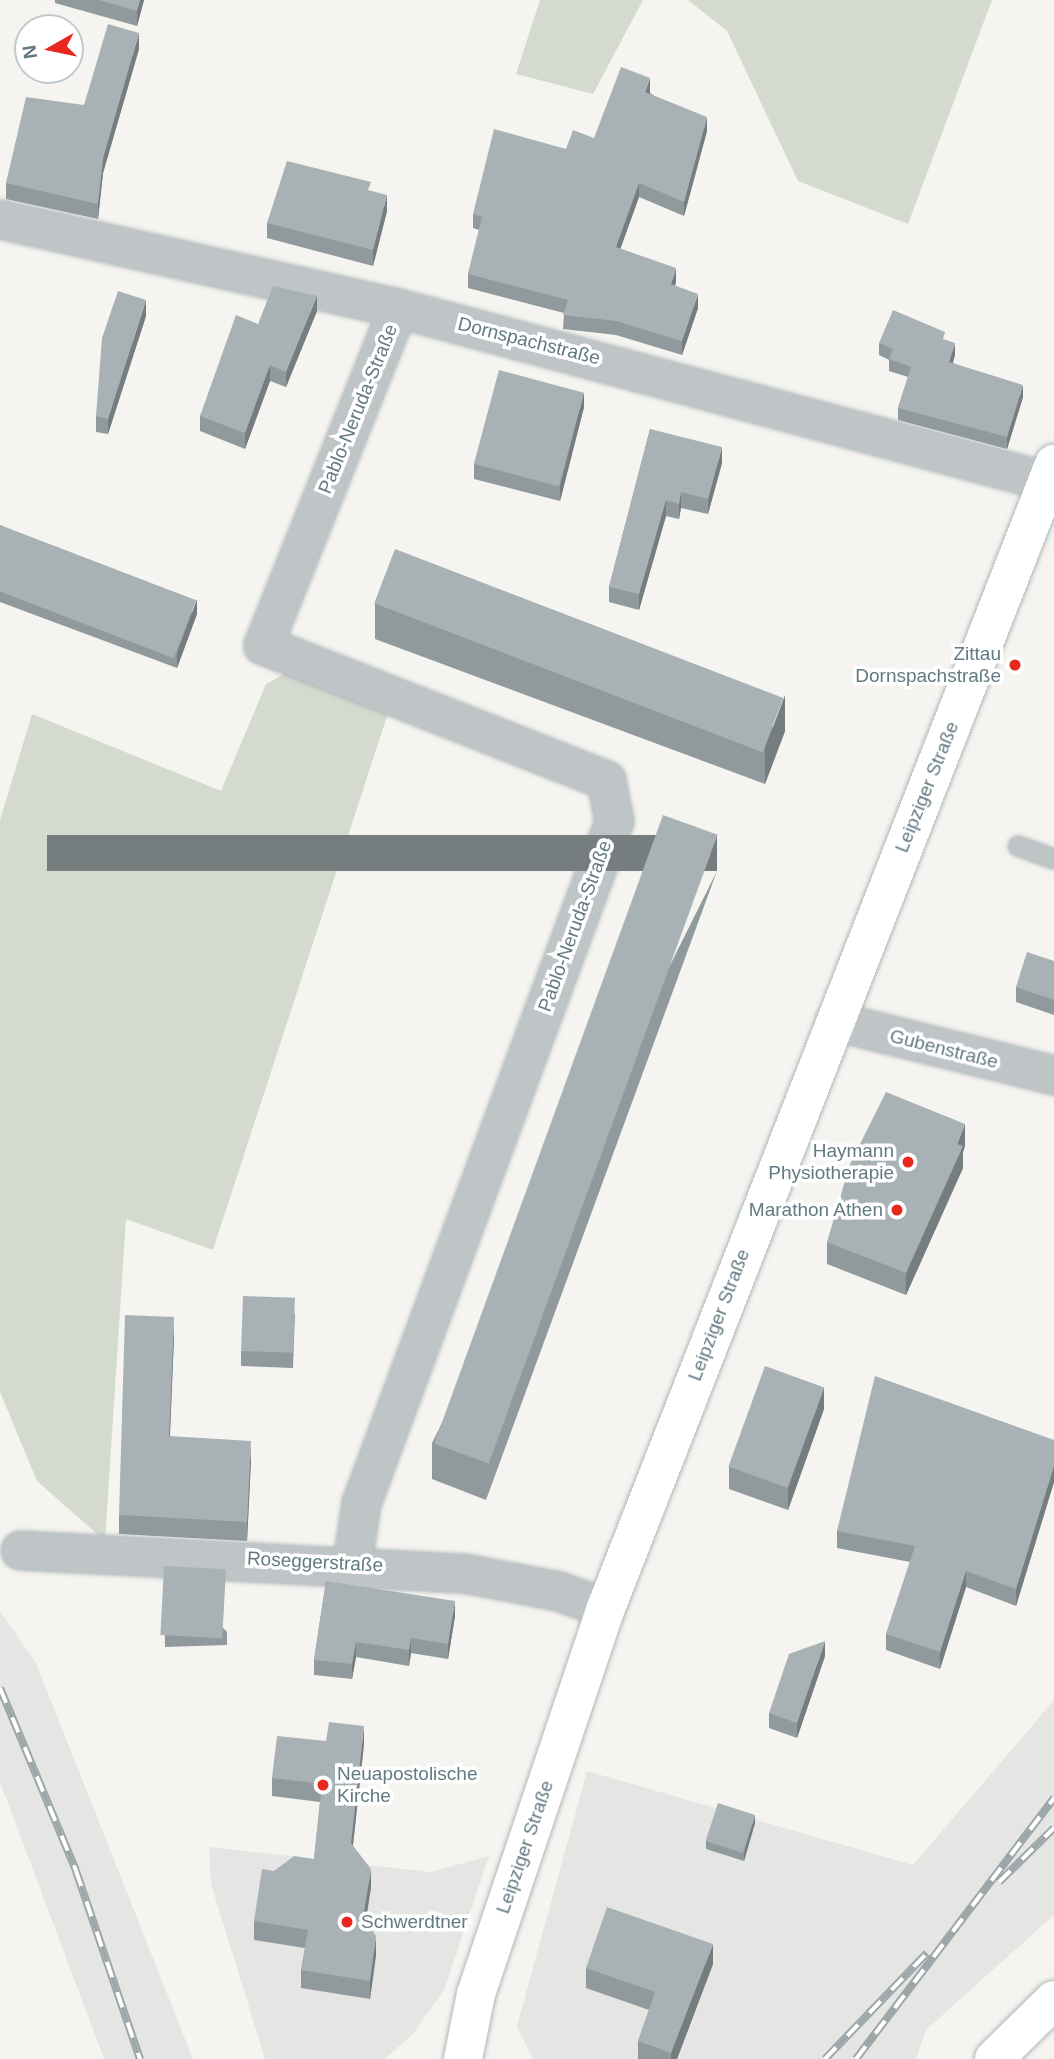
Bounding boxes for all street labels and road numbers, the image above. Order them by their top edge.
street label: Dornspachstraße [456,312,602,370]
street label: Pablo-Neruda-Straße [314,321,402,497]
street label: Leipziger Straße [890,718,964,856]
street label: Pablo-Neruda-Straße [533,837,617,1015]
street label: Gubenstraße [887,1025,1001,1073]
street label: Leipziger Straße [683,1246,755,1384]
street label: Roseggerstraße [246,1547,384,1577]
street label: Leipziger Straße [492,1777,558,1917]

